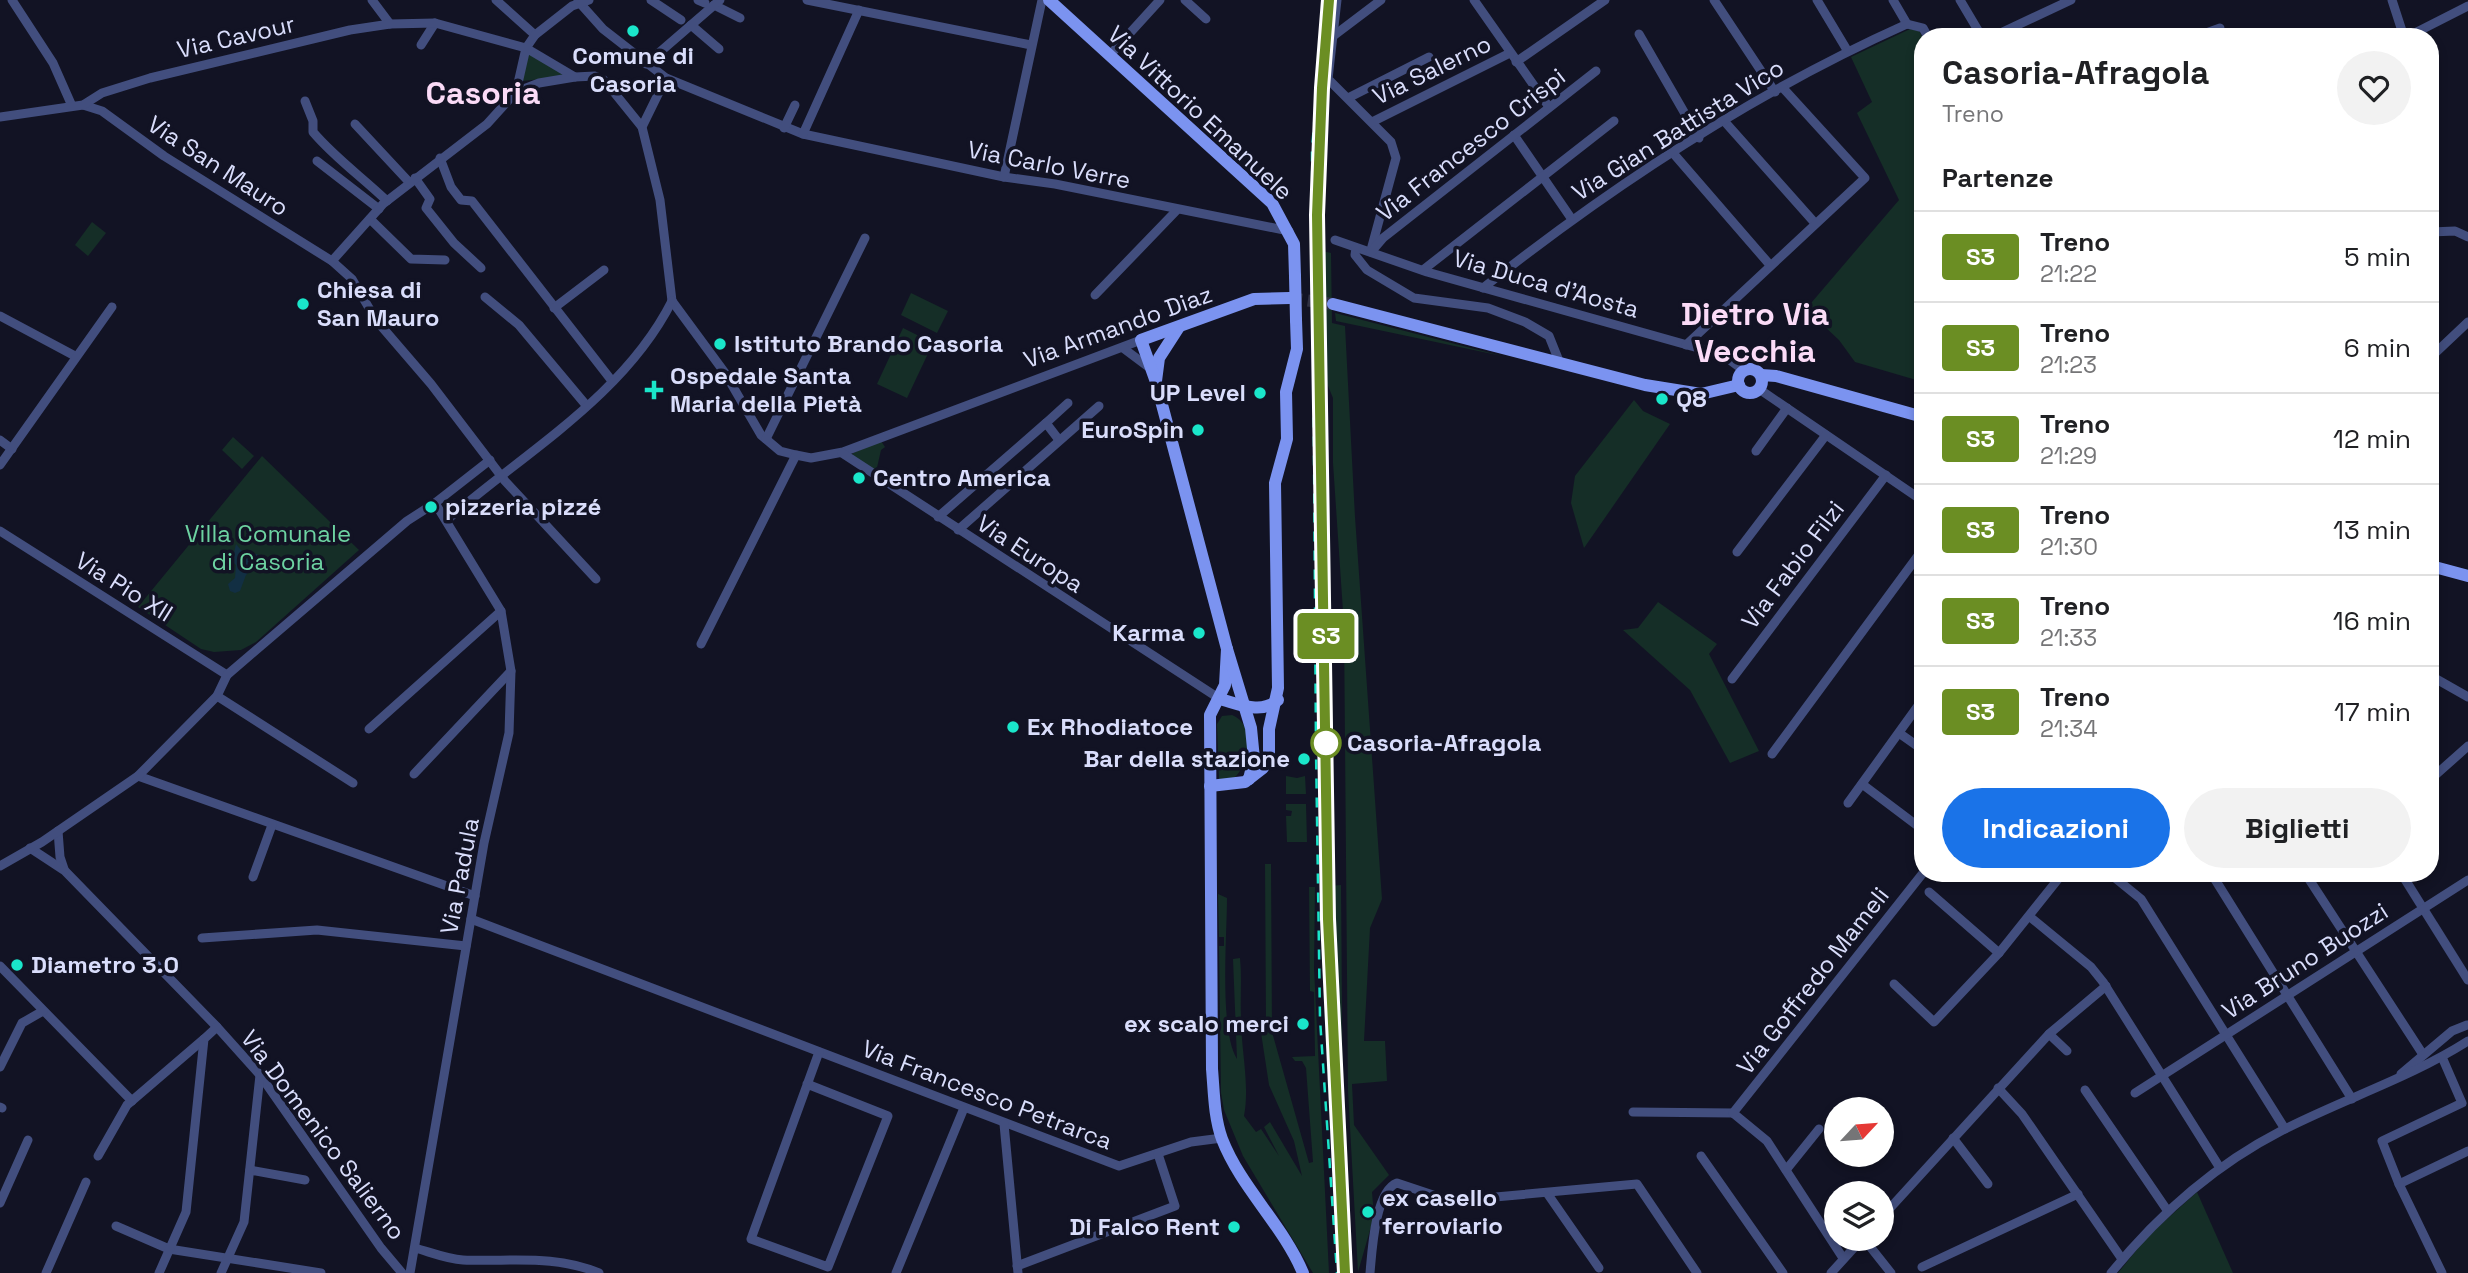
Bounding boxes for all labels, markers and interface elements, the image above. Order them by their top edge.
street label: Via Cavour [174,8,298,65]
street label: Via Vittorio Emanuele [1101,19,1299,207]
marker: Comune di Casoria [625,23,641,39]
street label: Via Salerno [1368,28,1496,112]
place label: Comune di Casoria [572,40,694,99]
button: heart [2337,51,2411,125]
street label: Via Gian Battista Vico [1566,52,1790,207]
text: Casoria-Afragola [1942,52,2209,94]
street label: Via Francesco Crispi [1370,61,1572,228]
district label: Casoria [425,73,541,113]
text: Treno [1942,99,2004,129]
street label: Via San Mauro [142,108,295,223]
street label: Via Carlo Verre [965,133,1133,196]
text: Partenze [1942,161,2053,195]
text: Treno [2040,225,2110,259]
text: 5 min [2344,240,2411,274]
text: S3 [1966,241,1995,272]
street label: Via Duca d'Aosta [1450,242,1643,325]
text: 21:22 [2040,259,2097,289]
place label: Chiesa di San Mauro [317,274,440,333]
street label: Via Armando Diaz [1019,278,1216,375]
district label: Dietro Via Vecchia [1681,294,1829,371]
marker: Chiesa di San Mauro [295,296,311,312]
text: Treno [2040,316,2110,350]
place label: Istituto Brando Casoria [734,328,1003,359]
text: 6 min [2344,331,2411,365]
text: S3 [1966,332,1995,363]
marker: Istituto Brando Casoria [712,336,728,352]
text: 21:23 [2040,350,2097,380]
place label: Ospedale Santa Maria della Pietà [670,360,862,419]
place label: UP Level [1150,377,1246,408]
marker: Ospedale Santa Maria della Pietà [644,380,664,400]
place label: Q8 [1676,383,1707,414]
marker: UP Level [1252,385,1268,401]
marker: Q8 [1654,391,1670,407]
text: Treno [2040,407,2110,441]
place label: EuroSpin [1081,414,1184,445]
marker: EuroSpin [1190,422,1206,438]
text: 12 min [2333,422,2411,456]
text: S3 [1966,423,1995,454]
text: 21:29 [2040,441,2097,471]
place label: Centro America [873,462,1051,493]
marker: Centro America [851,470,867,486]
place label: pizzeria pizzé [445,491,601,522]
street label: Via Fabio Filzi [1734,494,1851,635]
text: Treno [2040,498,2110,532]
marker: pizzeria pizzé [423,499,439,515]
street label: Via Europa [971,507,1090,600]
text: 13 min [2333,513,2411,547]
text: S3 [1966,514,1995,545]
park label: Villa Comunale di Casoria [185,518,351,577]
text: 21:30 [2040,532,2098,562]
street label: Via Pio XII [70,545,179,629]
text: Treno [2040,589,2110,623]
text: 16 min [2333,604,2411,638]
text: S3 [1966,605,1995,636]
line badge: S3 [1294,613,1358,659]
place label: Karma [1112,617,1185,648]
text: S3 [1311,620,1341,651]
text: 21:33 [2040,623,2097,653]
marker: Karma [1191,625,1207,641]
text: Treno [2040,680,2110,714]
text: 17 min [2334,695,2411,729]
text: S3 [1966,696,1995,727]
place label: Ex Rhodiatoce [1027,711,1193,742]
text: 21:34 [2040,714,2098,744]
marker: Ex Rhodiatoce [1005,719,1021,735]
place label: Casoria-Afragola [1347,727,1541,758]
marker: Casoria-Afragola [1311,728,1341,758]
place label: Bar della stazione [1083,743,1290,774]
marker: Bar della stazione [1296,751,1312,767]
button: Indicazioni [1942,788,2170,868]
button: Biglietti [2184,788,2411,868]
street label: Via Padula [433,815,486,937]
street label: Via Goffredo Mameli [1730,881,1896,1081]
street label: Via Bruno Buozzi [2216,895,2394,1026]
place label: Diametro 3.0 [31,949,179,980]
marker: Diametro 3.0 [9,957,25,973]
place label: ex scalo merci [1124,1008,1289,1039]
marker: ex scalo merci [1295,1016,1311,1032]
street label: Via Domenico Salierno [234,1023,413,1246]
street label: Via Francesco Petrarca [858,1033,1117,1157]
north arrow [1824,1097,1894,1167]
map controls [1824,1097,1894,1251]
button: layers [1824,1181,1894,1251]
place label: ex casello ferroviario [1382,1182,1503,1241]
marker: ex casello ferroviario [1360,1204,1376,1220]
place label: Di Falco Rent [1069,1211,1220,1242]
marker: Di Falco Rent [1226,1219,1242,1235]

